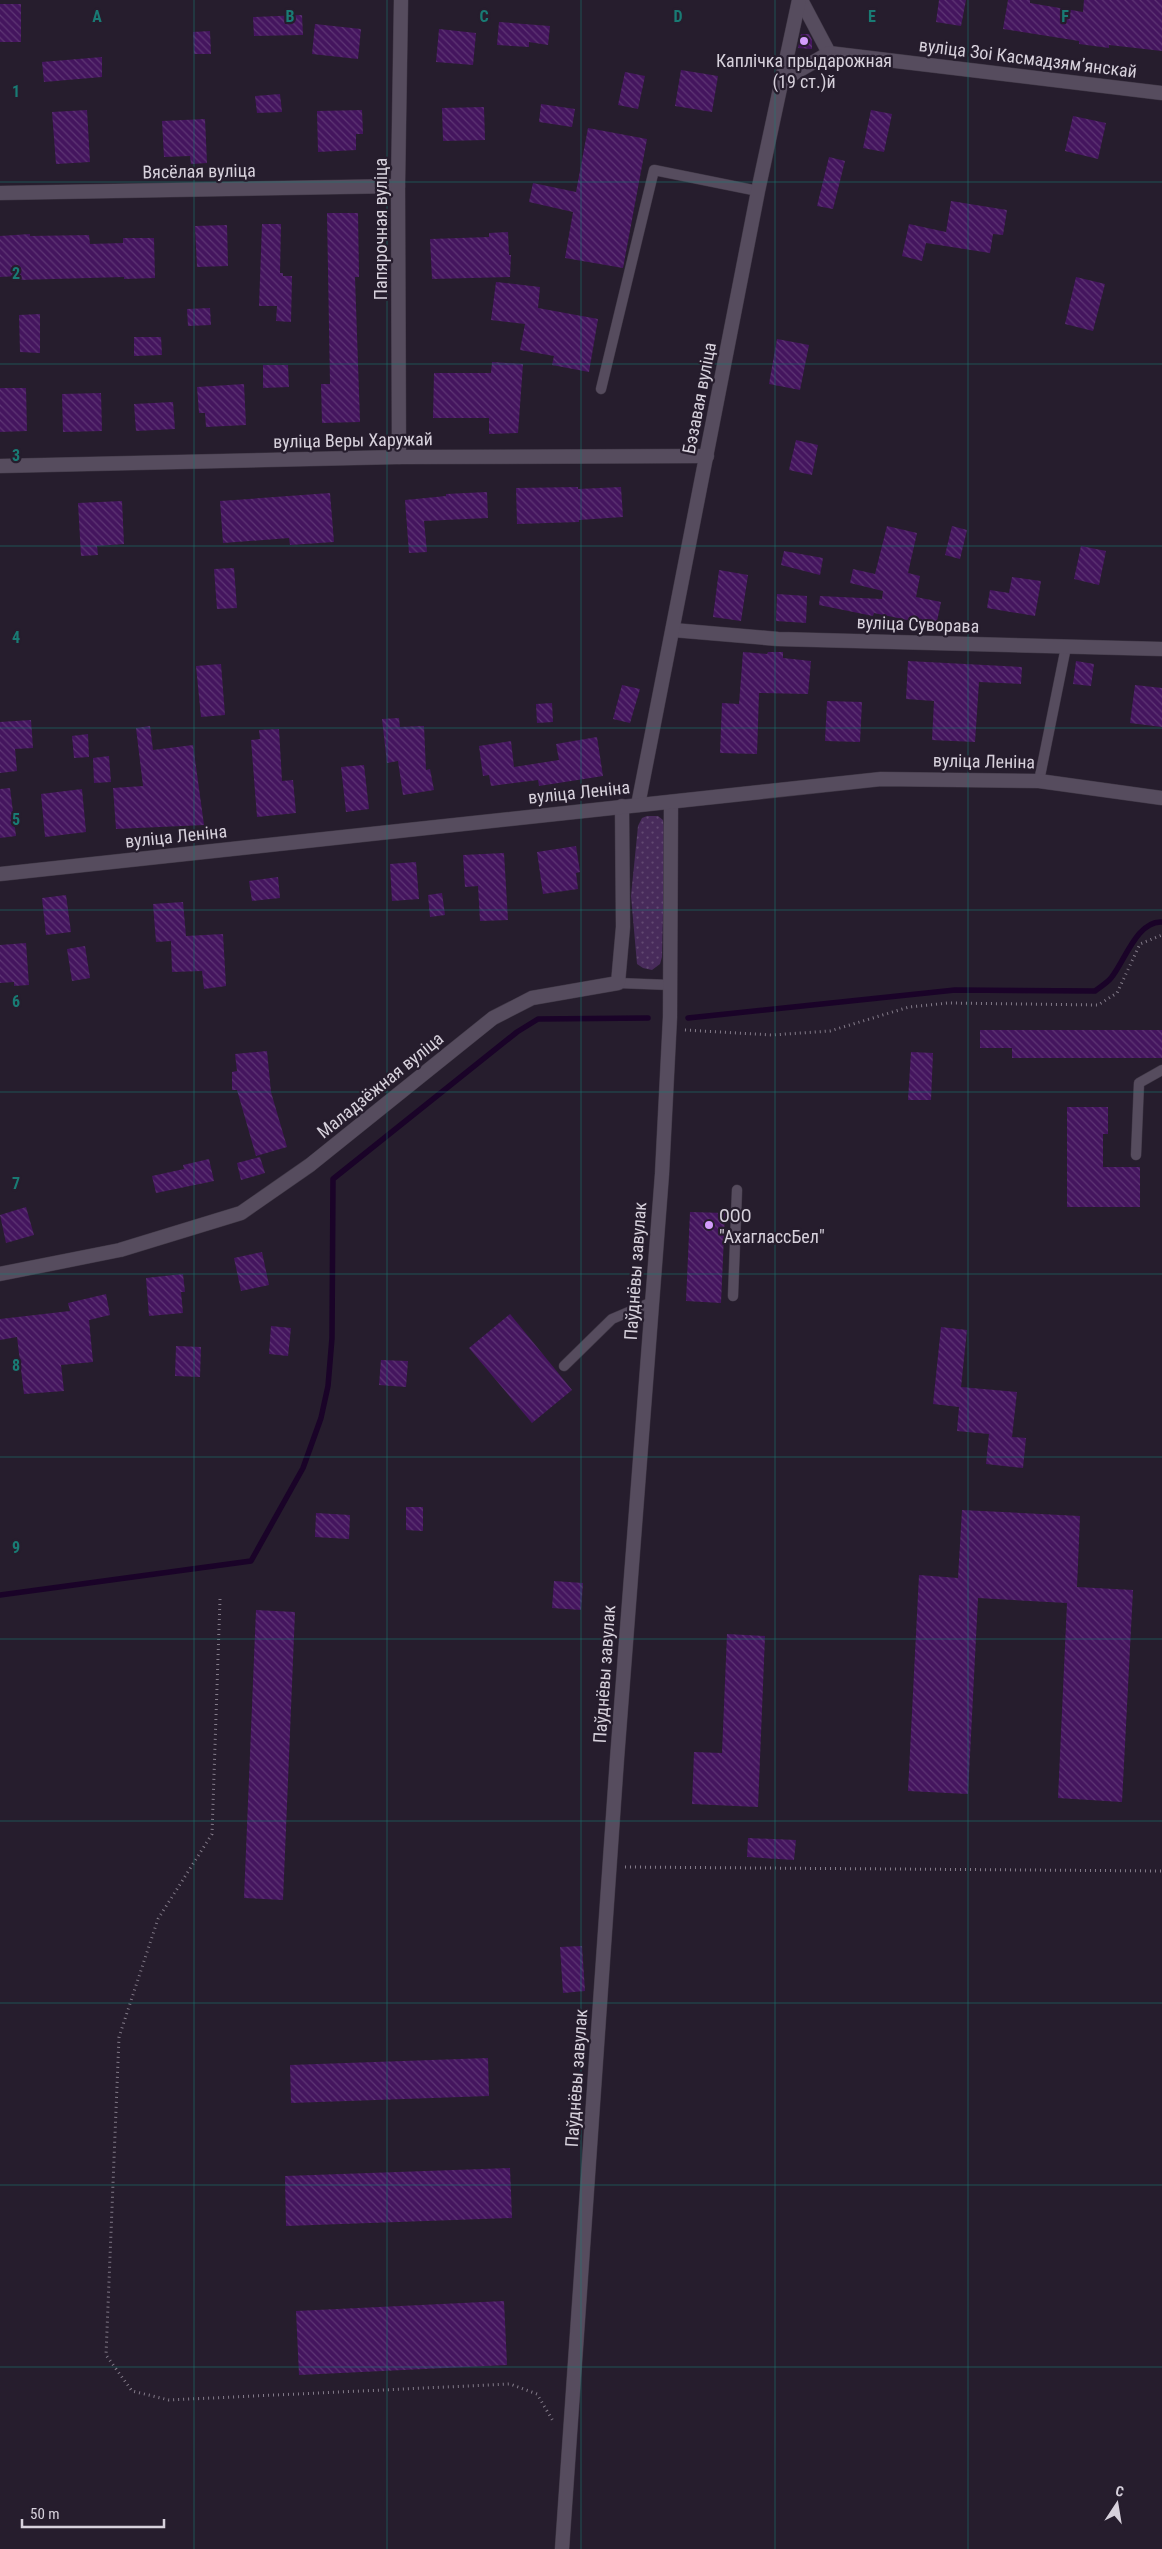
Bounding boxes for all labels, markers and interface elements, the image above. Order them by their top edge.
text: A [92,7,102,26]
text: B [286,7,295,26]
text: C [479,7,489,26]
text: D [673,7,683,26]
text: E [868,7,876,26]
text: F [1061,7,1069,26]
street label: вуліца Зоі Касмадзямʼянскай [918,34,1138,82]
marker: Каплічка прыдарожная (19 ст.)й [798,35,810,47]
place label: Каплічка прыдарожная (19 ст.)й [716,50,892,93]
text: 1 [12,82,20,101]
street label: Папярочная вуліца [370,158,391,300]
street label: Вясёлая вуліца [142,160,256,182]
text: 2 [12,264,20,283]
street label: Бэзавая вуліца [678,341,720,455]
street label: вуліца Веры Харужай [273,428,433,452]
text: 3 [12,446,20,465]
street label: вуліца Суворава [856,611,980,637]
text: 4 [12,628,20,647]
street label: вуліца Леніна [933,750,1035,772]
street label: вуліца Леніна [527,776,631,808]
text: 5 [12,810,20,829]
street label: вуліца Леніна [124,820,228,852]
text: 6 [12,992,20,1011]
street label: Маладзёжная вуліца [313,1028,447,1142]
text: 7 [12,1174,20,1193]
street label: Паўднёвы завулак [620,1201,650,1341]
place label: ООО "АхаглассБел" [719,1205,825,1247]
marker: ООО "АхаглассБел" [703,1219,715,1231]
text: 8 [12,1356,20,1375]
text: 9 [12,1538,20,1557]
street label: Паўднёвы завулак [589,1604,619,1744]
street label: Паўднёвы завулак [561,2008,591,2148]
north arrow [1092,2479,1142,2529]
text: С [1114,2483,1125,2500]
scale bar [22,2496,165,2528]
text: 50 m [30,2505,60,2523]

